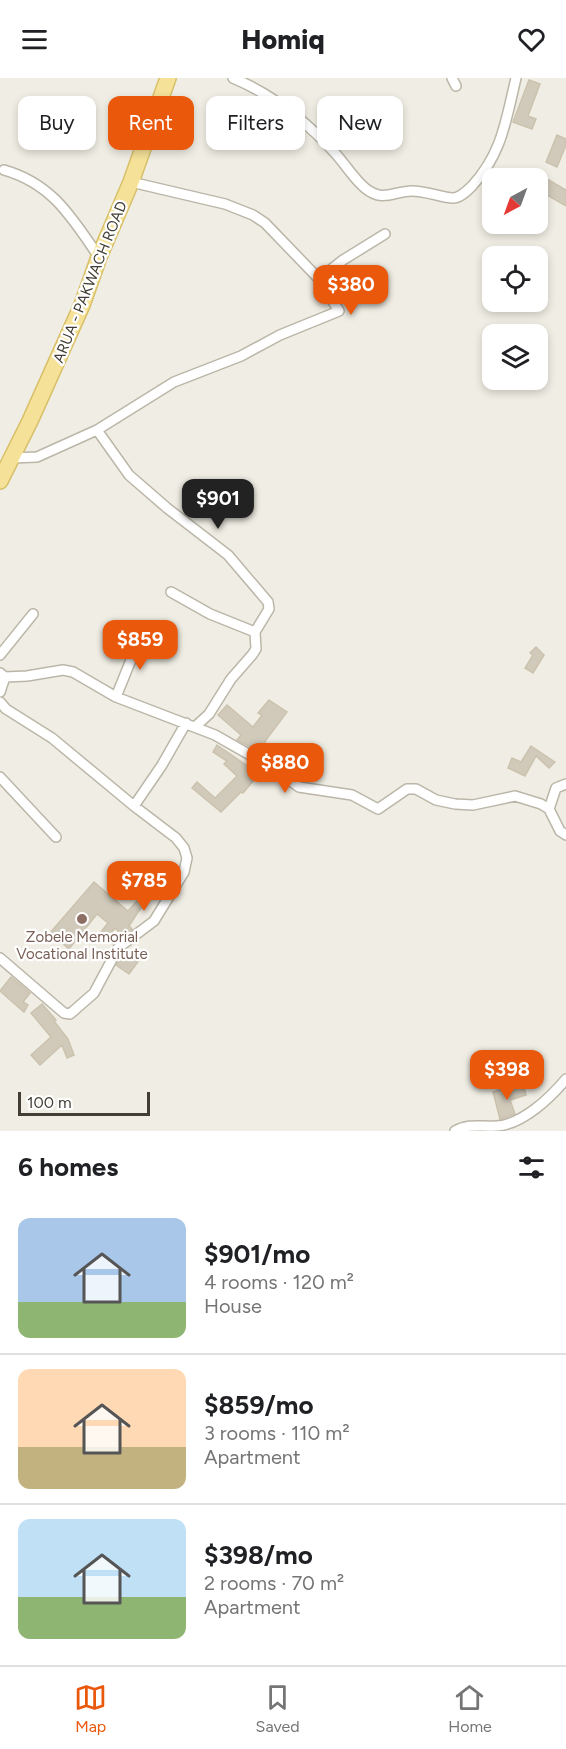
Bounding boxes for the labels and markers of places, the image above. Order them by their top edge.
pin: $380 [315,265,387,316]
pin: $901 [182,479,254,530]
pin: $859 [104,620,176,671]
pin: $880 [249,743,321,794]
pin: $785 [108,861,180,912]
marker: Zobele Memorial Vocational Institute [75,912,89,926]
place label: Zobele Memorial Vocational Institute [16,928,148,963]
pin: $398 [471,1050,543,1101]

